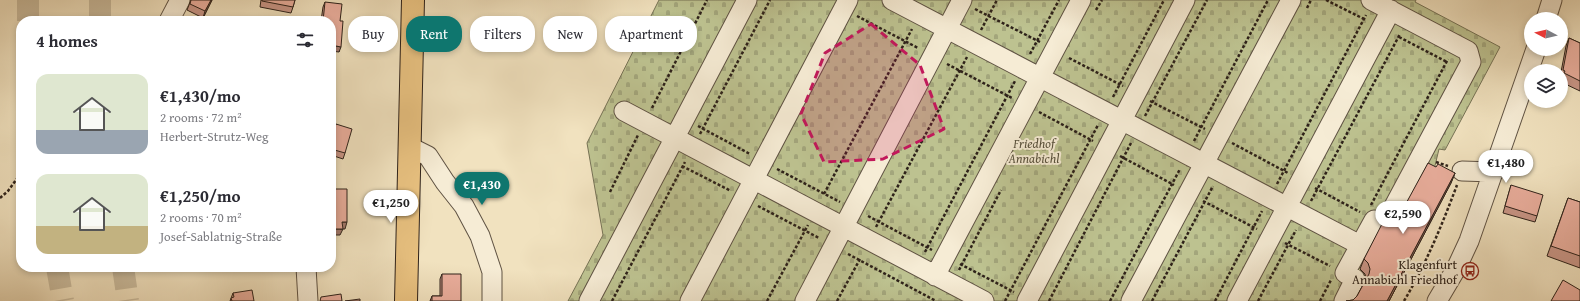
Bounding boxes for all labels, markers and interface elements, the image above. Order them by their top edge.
north arrow [1524,12,1568,56]
map controls [1524,12,1568,108]
chip: Buy [348,16,398,52]
chip: Rent [406,16,462,52]
chip: Filters [470,16,535,52]
chip: New [543,16,597,52]
chip: Apartment [605,16,697,52]
text: 4 homes [36,28,98,53]
icon: filters [294,29,316,51]
button: layers [1524,64,1568,108]
text: €1,430/mo [160,83,241,108]
icon: home [68,90,116,138]
text: 2 rooms · 72 m² [160,108,242,127]
text: Herbert-Strutz-Weg [160,127,269,146]
park label: Friedhof Annabichl [1008,134,1059,168]
pin: €1,480 [1473,150,1539,184]
text: €1,480 [1487,153,1525,172]
pin: €1,430 [449,172,515,206]
text: €1,430 [463,175,501,194]
text: €1,250/mo [160,183,241,208]
icon: home [68,190,116,238]
pin: €1,250 [358,190,424,224]
text: €1,250 [372,193,410,212]
pin: €2,590 [1370,201,1436,235]
text: €2,590 [1384,204,1422,223]
text: 2 rooms · 70 m² [160,208,242,227]
text: Josef-Sablatnig-Straße [160,227,282,246]
place label: Klagenfurt Annabichl Friedhof [1352,255,1459,289]
bus stop icon: Klagenfurt Annabichl Friedhof [1460,261,1480,281]

